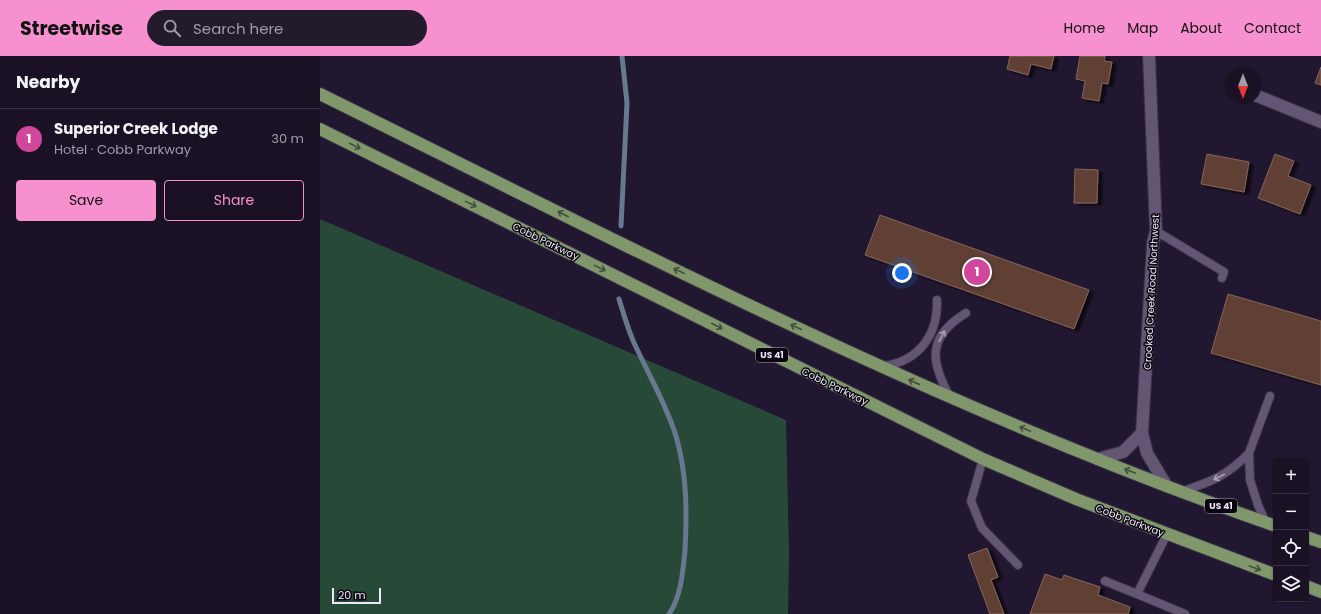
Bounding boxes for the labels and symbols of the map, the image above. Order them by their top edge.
north arrow [1225,68,1261,104]
one-way arrow [349,143,361,150]
one-way arrow [465,201,477,208]
one-way arrow [557,209,569,217]
street label: Crooked Creek Road Northwest [1140,213,1163,370]
street label: Cobb Parkway [510,219,582,264]
pin: 1 [964,257,990,287]
your location [892,263,912,283]
one-way arrow [594,265,606,272]
one-way arrow [673,267,685,274]
one-way arrow [710,323,722,330]
one-way arrow [791,323,803,330]
one-way arrow [939,330,946,342]
road number: US 41 [756,348,788,362]
street label: Cobb Parkway [799,364,871,409]
one-way arrow [909,378,921,385]
one-way arrow [1019,425,1031,432]
one-way arrow [1124,467,1136,475]
one-way arrow [1213,474,1225,482]
road number: US 41 [1205,499,1237,513]
street label: Cobb Parkway [1093,501,1167,541]
one-way arrow [1248,564,1260,572]
scale bar [332,586,381,605]

